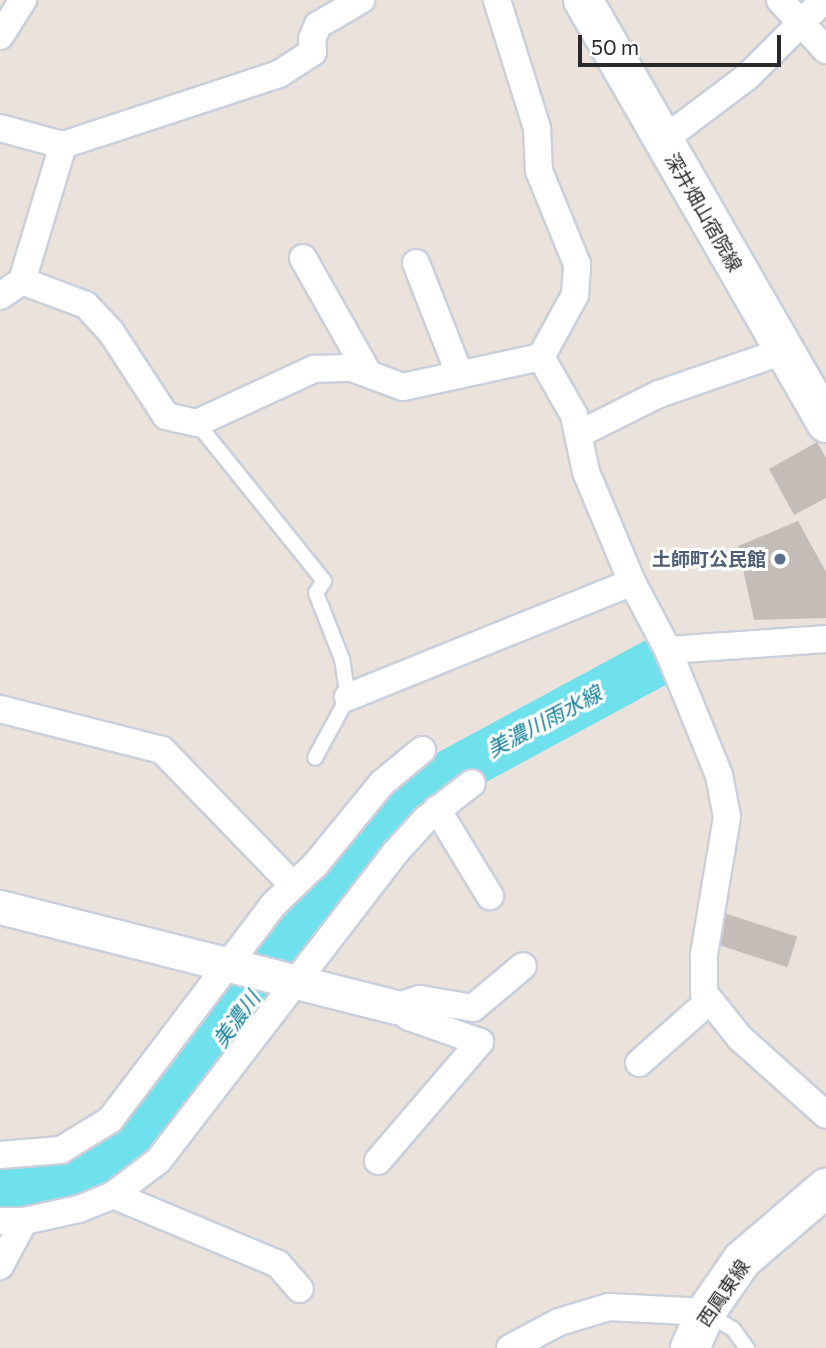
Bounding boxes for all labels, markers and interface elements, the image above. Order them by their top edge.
scale bar [581,21,784,65]
text: 50 m [591,34,639,59]
street label: 深井畑山宿院線 [661,149,747,275]
place label: 土師町公民館 [652,548,766,570]
marker: 土師町公民館 [772,551,788,567]
water label: 美濃川雨水線 [482,680,606,762]
water label: 美濃川 [207,986,265,1052]
street label: 西鳳東線 [692,1255,754,1331]

